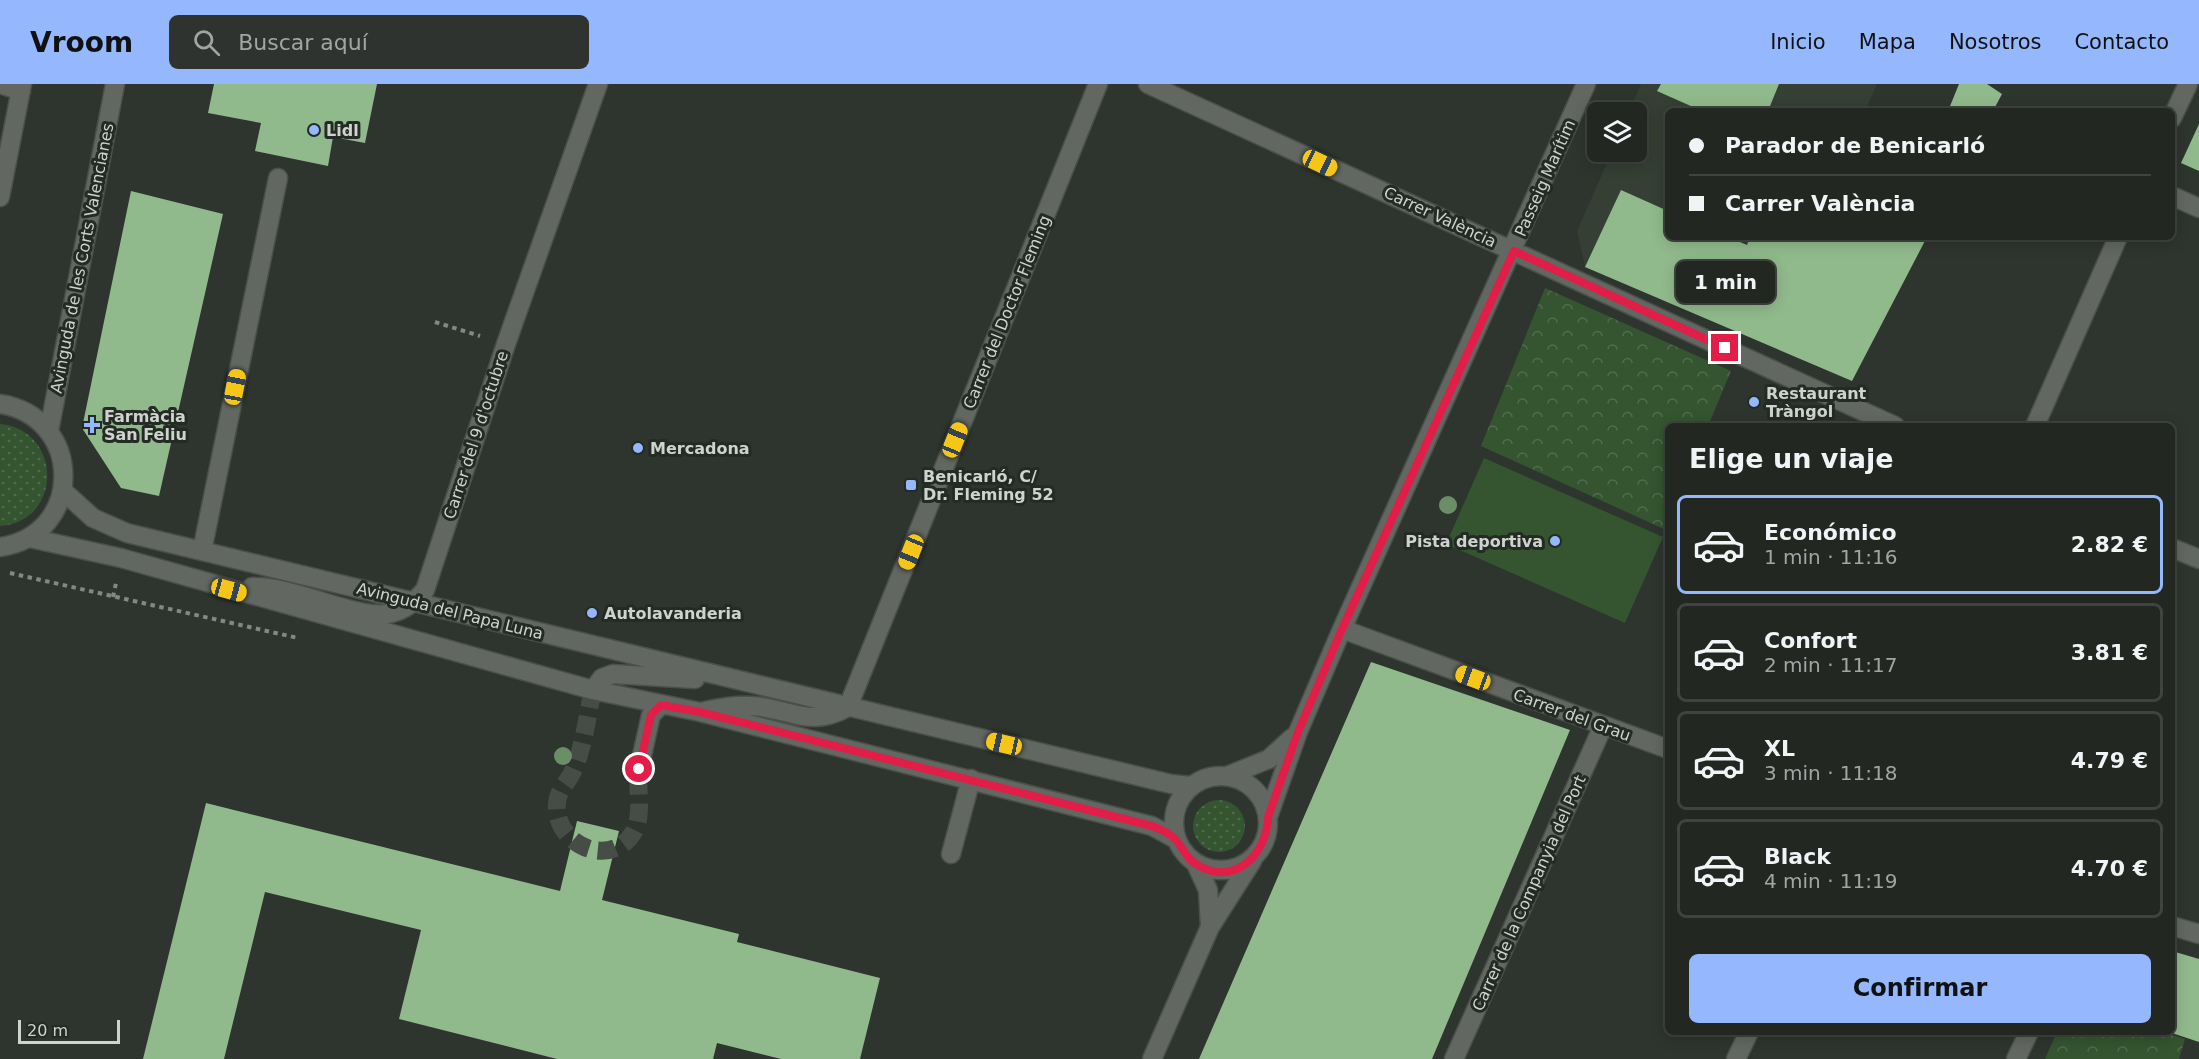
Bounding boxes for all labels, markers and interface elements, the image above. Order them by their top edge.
search box [169,15,589,69]
text: Vroom [30,26,133,59]
icon: search [190,26,223,59]
text: Buscar aquí [238,30,368,55]
text: Inicio [1770,30,1826,54]
text: Mapa [1859,30,1916,54]
text: Nosotros [1949,30,2041,54]
text: Contacto [2074,30,2169,54]
map controls [1587,102,1647,162]
button: layers [1587,102,1647,162]
street label: Passeig Marítim [1511,117,1579,239]
street label: Avinguda de les Corts Valencianes [46,121,118,395]
place label: Lidl [326,121,359,140]
marker: Lidl [307,123,321,137]
text: Parador de Benicarló [1725,133,1985,158]
car [1300,147,1340,179]
street label: Carrer València [1381,183,1499,251]
text: Carrer València [1725,191,1915,216]
street label: Carrer del Doctor Fleming [959,212,1055,412]
callout: 1 min [1676,261,1774,303]
text: 1 min [1694,270,1757,294]
route end [1711,334,1738,361]
street label: Carrer del 9 d'octubre [440,349,512,521]
car [223,368,247,406]
place label: Restaurant Tràngol [1766,384,1867,421]
marker: Restaurant Tràngol [1747,395,1761,409]
place label: Farmàcia San Feliu [104,407,187,444]
marker: Farmàcia San Feliu [85,418,99,432]
car [940,420,970,460]
place label: Mercadona [650,439,750,458]
marker: Mercadona [631,441,645,455]
text: Elige un viaje [1689,443,1893,474]
place label: Benicarló, C/ Dr. Fleming 52 [923,467,1054,504]
marker: Benicarló, C/ Dr. Fleming 52 [904,478,918,492]
icon: car [1692,518,1746,572]
text: Económico [1764,520,1897,545]
car [896,532,926,572]
place label: Pista deportiva [1405,532,1543,551]
text: 2.82 € [2071,532,2148,557]
marker: Pista deportiva [1548,534,1562,548]
text: 1 min · 11:16 [1764,545,1898,569]
car [209,577,249,603]
street label: Avinguda del Papa Luna [355,579,545,643]
place label: Autolavanderia [604,604,742,623]
marker: Autolavanderia [585,606,599,620]
icon: car [1692,626,1746,680]
text: Confort [1764,628,1857,653]
text: 3.81 € [2071,640,2148,665]
text: 2 min · 11:17 [1764,653,1898,677]
car [1453,663,1493,693]
street label: Carrer del Grau [1511,685,1633,745]
car [984,731,1024,757]
icon: car [1692,734,1746,788]
text: XL [1764,736,1795,761]
text: 4.79 € [2071,748,2148,773]
route start [625,755,652,782]
text: 3 min · 11:18 [1764,761,1898,785]
street label: Carrer de la Companyia del Port [1468,772,1590,1014]
icon: car [1692,842,1746,896]
text: Black [1764,844,1831,869]
text: 4.70 € [2071,856,2148,881]
text: 4 min · 11:19 [1764,869,1898,893]
button: Confirmar [1689,954,2151,1023]
scale bar [18,1017,120,1044]
text: 20 m [27,1021,68,1040]

